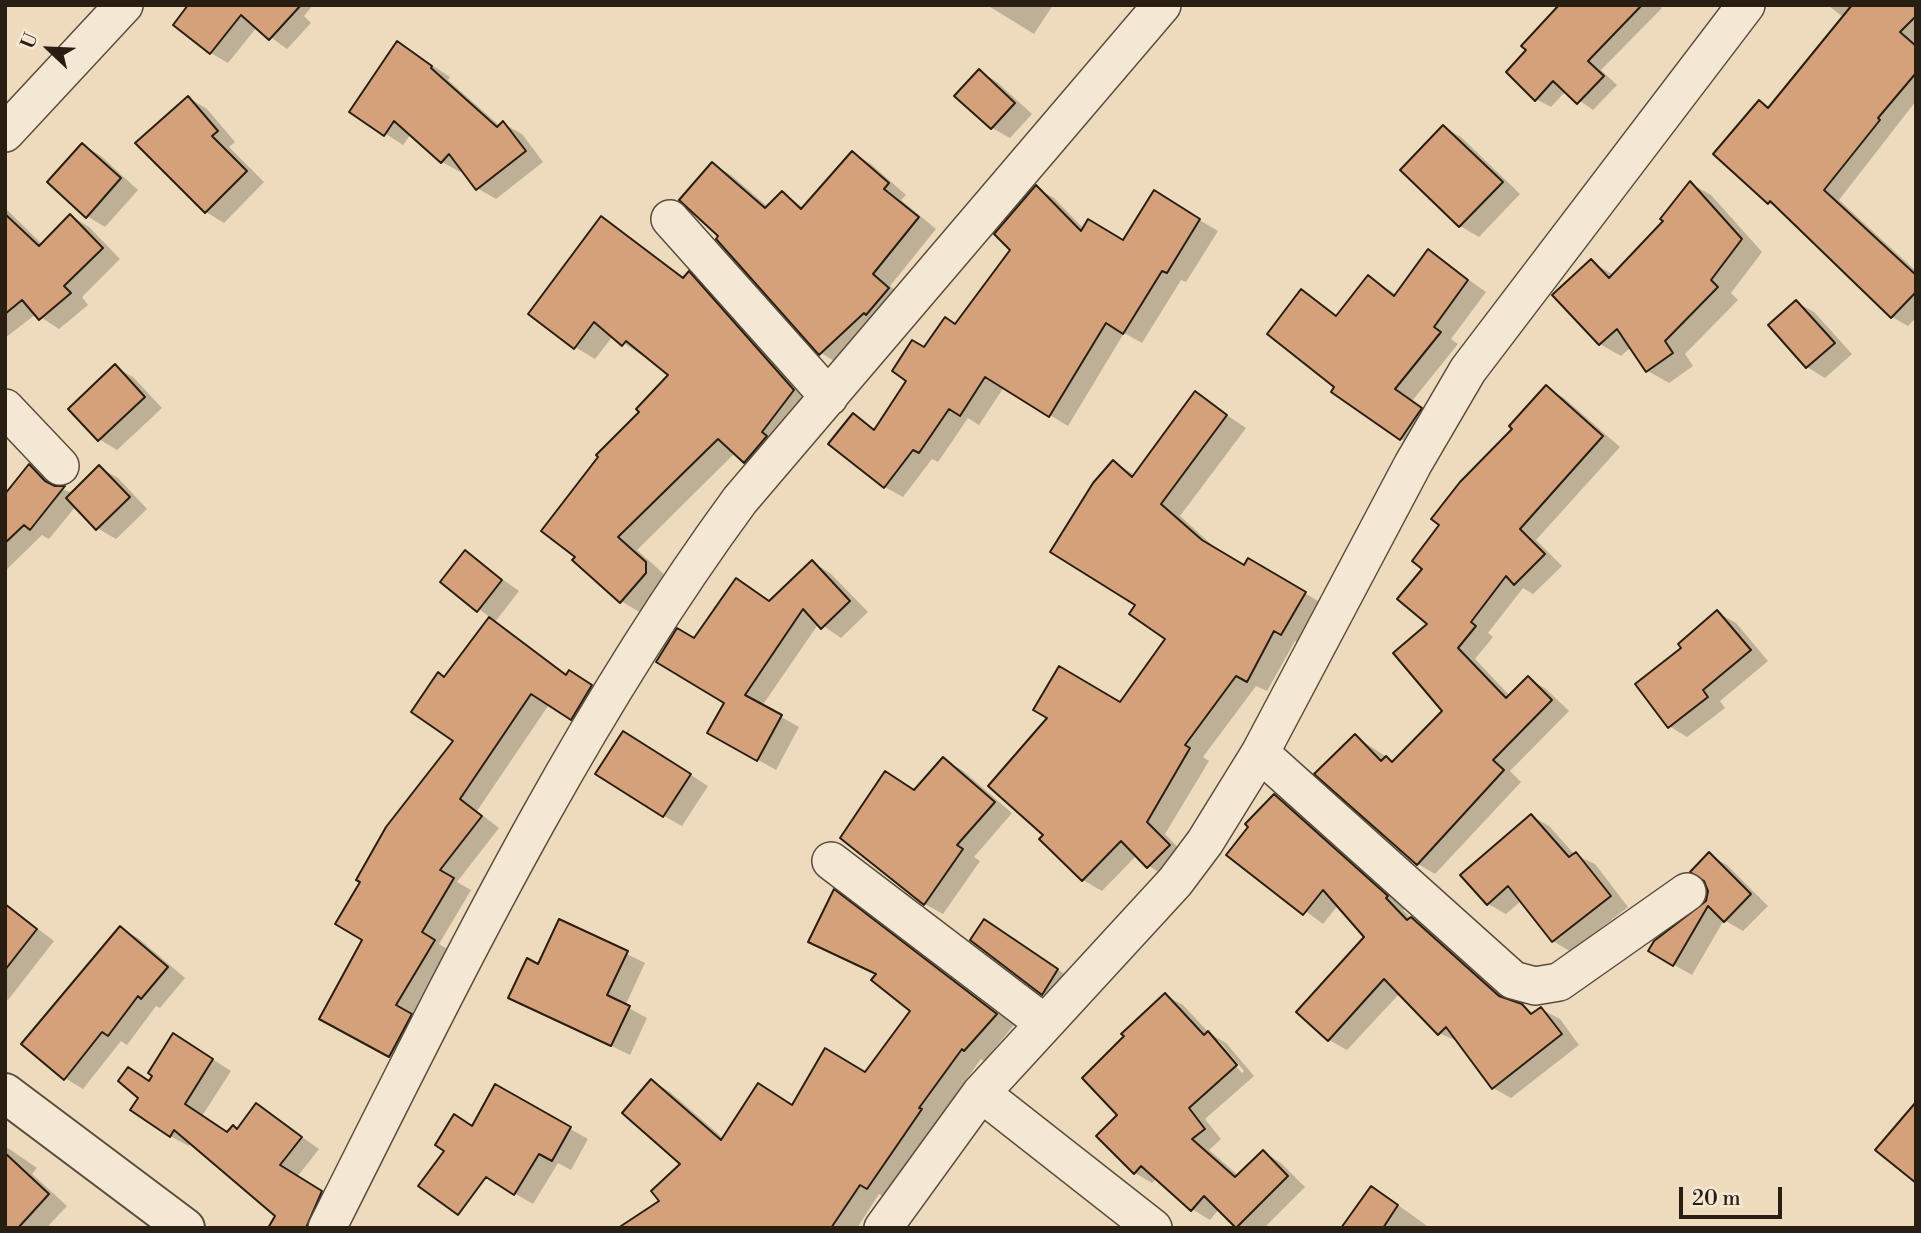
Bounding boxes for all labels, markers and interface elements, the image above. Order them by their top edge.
north arrow [14,14,84,84]
text: U [16,29,44,52]
scale bar [1683,1174,1786,1218]
text: 20 m [1692,1186,1741,1212]

